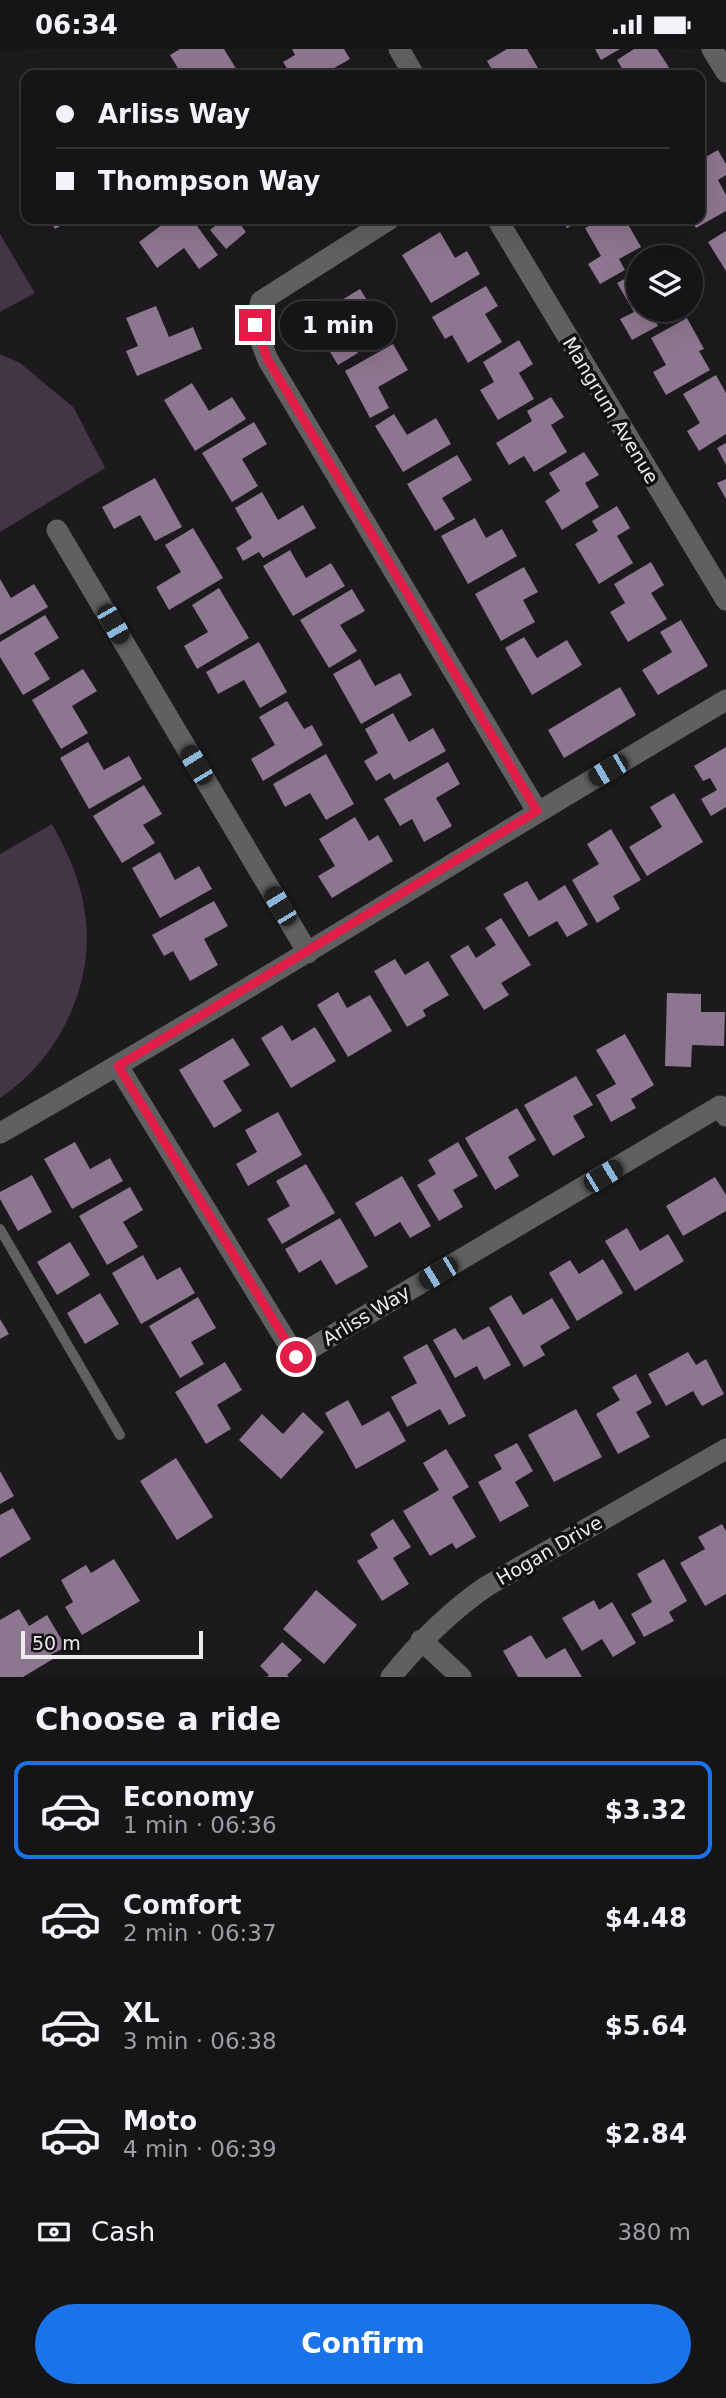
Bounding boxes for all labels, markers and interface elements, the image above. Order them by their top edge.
text: 06:34 [35,10,118,40]
text: Arliss Way [98,99,250,129]
text: Thompson Way [98,166,320,196]
map controls [626,245,703,322]
button: layers [626,245,703,322]
callout: 1 min [280,301,395,349]
route end [239,309,271,341]
text: 1 min [302,312,374,338]
street label: Mangrum Avenue [559,333,663,487]
car [94,601,133,647]
car [177,742,216,788]
car [585,750,632,790]
car [261,883,300,929]
car [580,1156,627,1196]
car [415,1253,462,1293]
street label: Arliss Way [318,1280,414,1350]
route start [280,1341,312,1373]
street label: Hogan Drive [492,1511,606,1589]
scale bar [21,1628,203,1660]
text: 50 m [32,1632,81,1654]
text: Choose a ride [35,1700,281,1738]
icon: car [39,1779,102,1842]
text: Economy [123,1782,254,1812]
text: $3.32 [605,1795,687,1825]
text: 1 min · 06:36 [123,1812,277,1838]
icon: car [39,1887,102,1950]
text: Comfort [123,1890,241,1920]
text: $4.48 [605,1903,687,1933]
text: 2 min · 06:37 [123,1920,277,1946]
icon: car [39,1995,102,2058]
text: XL [123,1998,160,2028]
text: $5.64 [605,2011,687,2041]
text: 3 min · 06:38 [123,2028,277,2054]
icon: car [39,2103,102,2166]
text: Moto [123,2106,197,2136]
text: $2.84 [605,2119,687,2149]
text: 4 min · 06:39 [123,2136,277,2162]
icon: cash [35,2213,73,2251]
text: Cash [91,2217,155,2247]
text: 380 m [617,2219,691,2245]
button: Confirm [35,2304,691,2384]

